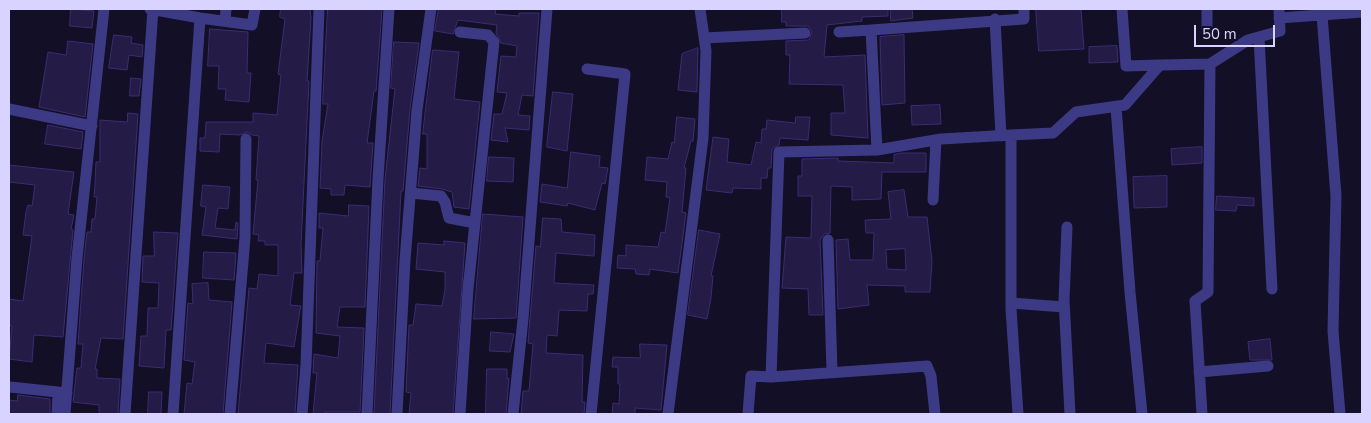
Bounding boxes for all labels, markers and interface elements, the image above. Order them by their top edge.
scale bar [1196,15,1277,47]
text: 50 m [1202,24,1237,44]

